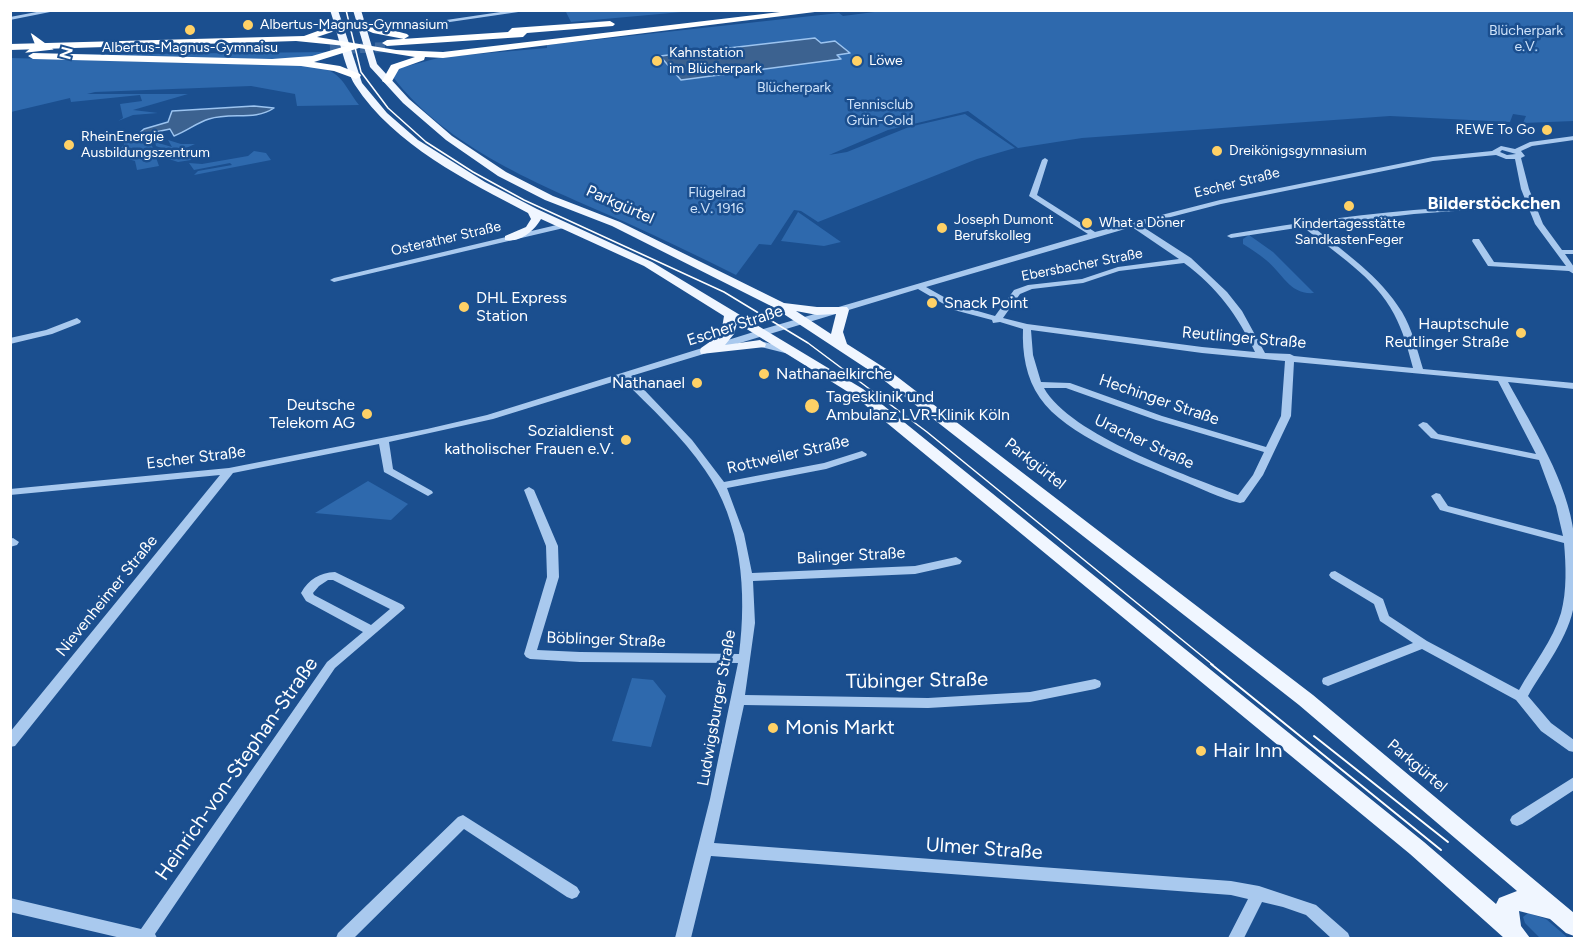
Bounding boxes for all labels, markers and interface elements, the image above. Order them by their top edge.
place label: Albertus-Magnus-Gymnasium [260,17,448,33]
north arrow [18,18,78,78]
marker: Albertus-Magnus-Gymnasium [241,18,255,32]
marker: Albertus-Magnus-Gymnaisu [183,23,197,37]
park label: Blücherpark e.V. [1489,23,1563,56]
place label: Albertus-Magnus-Gymnaisu [102,40,278,56]
text: N [55,44,77,61]
place label: Kahnstation im Blücherpark [669,45,762,78]
place label: Löwe [869,53,903,69]
marker: Kahnstation im Blücherpark [650,54,664,68]
marker: Löwe [850,54,864,68]
park label: Blücherpark [757,80,831,96]
park label: Tennisclub Grün-Gold [847,97,913,130]
place label: REWE To Go [1456,122,1535,138]
marker: REWE To Go [1540,123,1554,137]
place label: RheinEnergie Ausbildungszentrum [81,129,210,162]
marker: RheinEnergie Ausbildungszentrum [62,138,76,152]
place label: Dreikönigsgymnasium [1229,143,1367,159]
marker: Dreikönigsgymnasium [1210,144,1224,158]
street label: Escher Straße [1193,164,1281,202]
street label: Parkgürtel [583,182,657,228]
park label: Flügelrad e.V. 1916 [688,185,746,218]
district label: Bilderstöckchen [1428,193,1560,215]
marker: Kindertagesstätte SandkastenFeger [1342,199,1356,213]
place label: Joseph Dumont Berufskolleg [954,212,1054,244]
place label: What a Döner [1099,215,1185,231]
marker: What a Döner [1080,216,1094,230]
place label: Kindertagesstätte SandkastenFeger [1293,216,1405,249]
street label: Osterather Straße [389,218,503,260]
marker: Joseph Dumont Berufskolleg [935,221,949,235]
street label: Ebersbacher Straße [1020,245,1144,285]
place label: DHL Express Station [476,288,567,326]
place label: Snack Point [944,293,1028,313]
marker: Snack Point [925,296,939,310]
marker: DHL Express Station [457,300,471,314]
street label: Escher Straße [685,301,785,351]
place label: Hauptschule Reutlinger Straße [1384,314,1509,352]
street label: Reutlinger Straße [1181,323,1307,353]
marker: Hauptschule Reutlinger Straße [1514,326,1528,340]
place label: Nathanaelkirche [776,364,892,384]
marker: Nathanaelkirche [757,367,771,381]
street label: Hechinger Straße [1096,370,1222,430]
place label: Nathanael [612,373,685,393]
marker: Nathanael [690,376,704,390]
place label: Tagesklinik und Ambulanz LVR-Klinik Köln [826,387,1010,425]
place label: Deutsche Telekom AG [269,395,355,433]
marker: Tagesklinik und Ambulanz LVR-Klinik Köln [803,397,821,415]
marker: Deutsche Telekom AG [360,407,374,421]
street label: Uracher Straße [1091,411,1197,473]
place label: Sozialdienst katholischer Frauen e.V. [445,421,614,459]
street label: Rottweiler Straße [725,432,851,478]
marker: Sozialdienst katholischer Frauen e.V. [619,433,633,447]
street label: Parkgürtel [1001,434,1069,494]
street label: Escher Straße [145,442,247,474]
street label: Nievenheimer Straße [52,531,162,661]
street label: Balinger Straße [796,544,906,568]
street label: Böblinger Straße [546,628,666,652]
street label: Ludwigsburger Straße [694,628,740,788]
street label: Heinrich-von-Stephan-Straße [151,653,323,885]
street label: Tübinger Straße [846,668,988,694]
place label: Monis Markt [785,716,895,740]
marker: Monis Markt [766,721,780,735]
street label: Parkgürtel [1383,735,1451,797]
place label: Hair Inn [1213,739,1282,763]
marker: Hair Inn [1194,744,1208,758]
street label: Ulmer Straße [925,833,1043,865]

